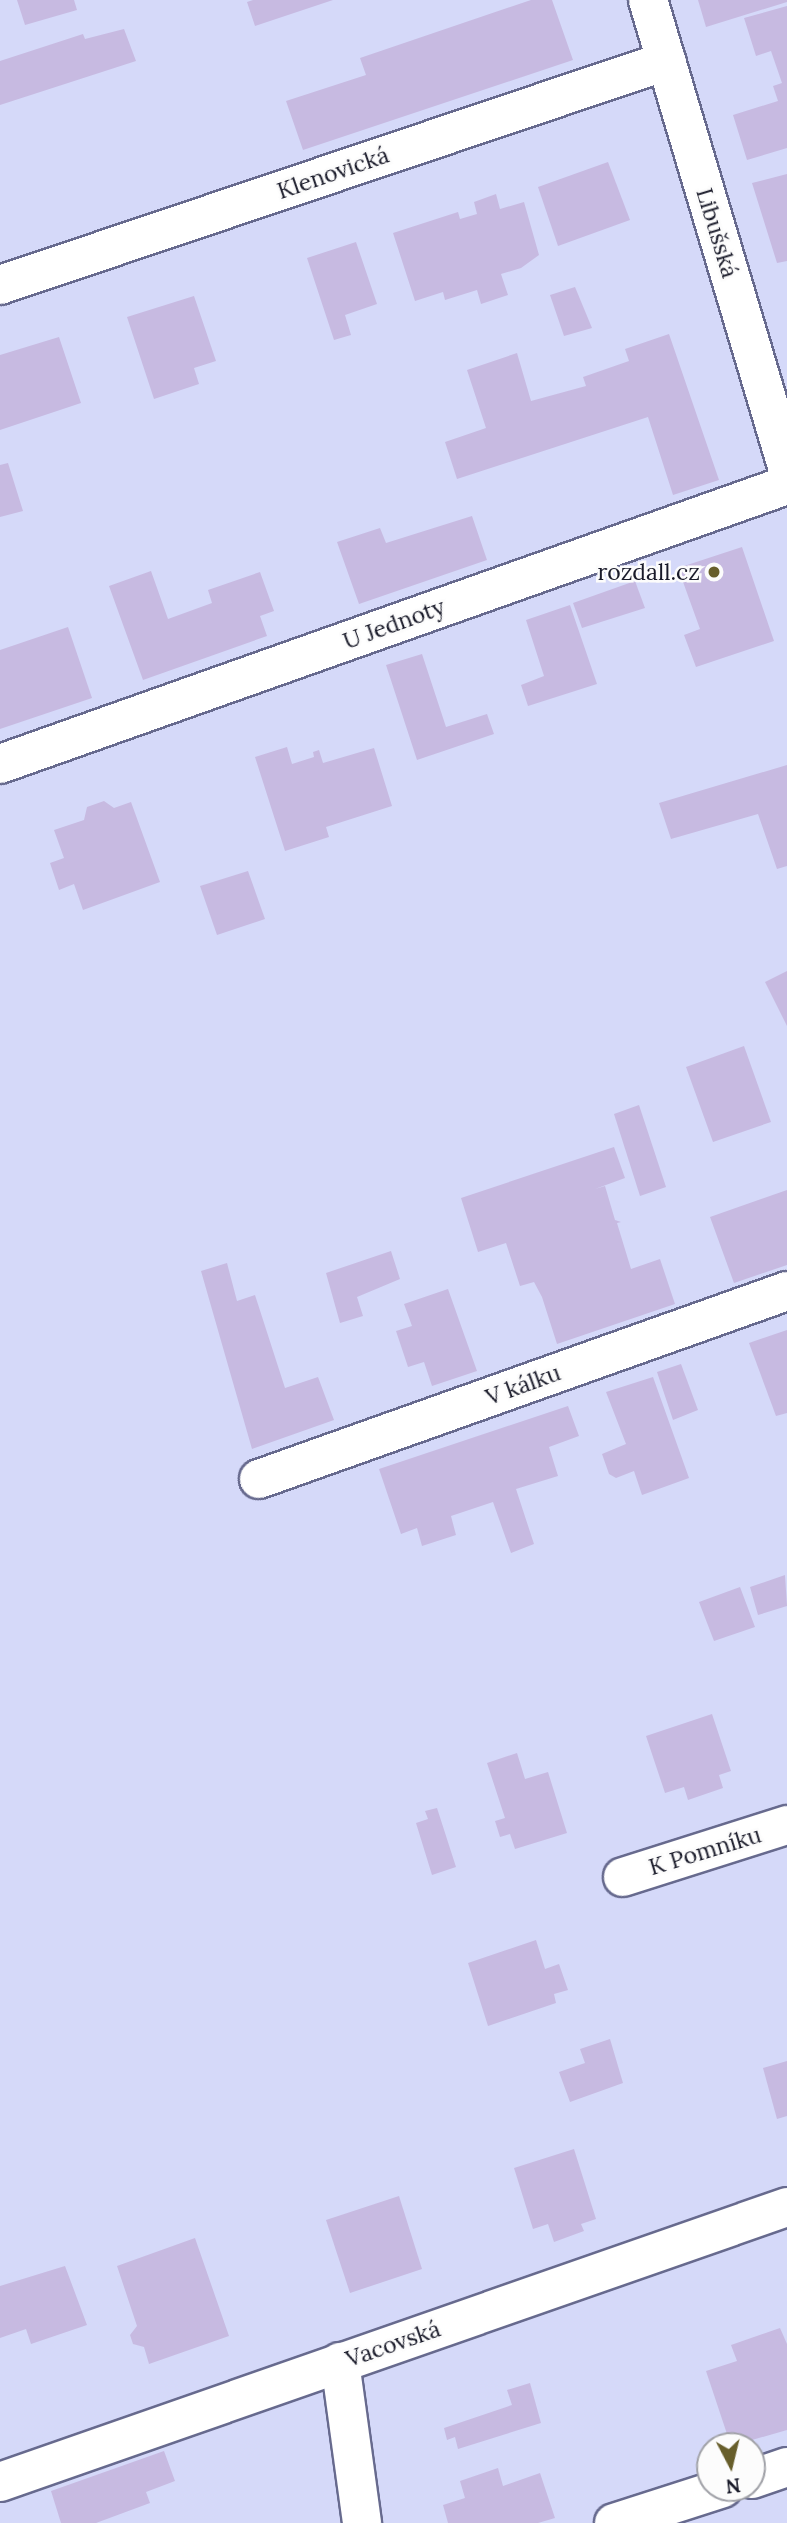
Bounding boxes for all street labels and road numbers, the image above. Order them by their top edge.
street label: Klenovická [274,141,392,205]
street label: Libušská [690,185,744,281]
street label: U Jednoty [339,593,449,655]
street label: V kálku [482,1359,564,1411]
street label: K Pomníku [646,1821,764,1881]
street label: Vacovská [342,2315,444,2373]

